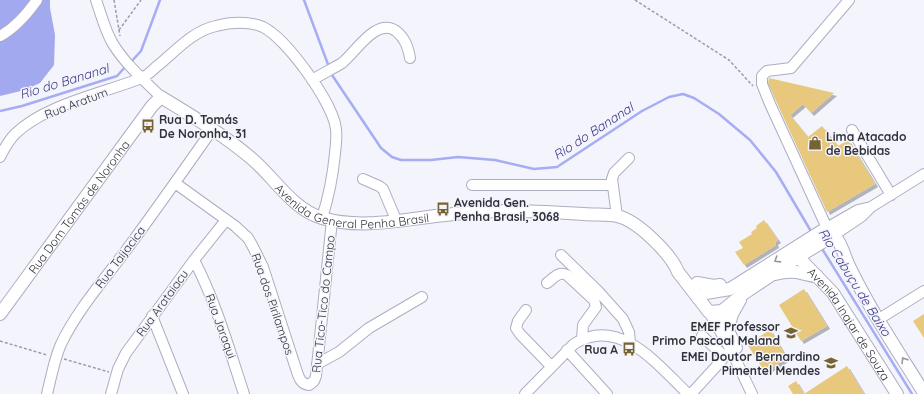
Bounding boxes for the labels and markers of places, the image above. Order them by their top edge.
place label: Rua D. Tomás De Noronha, 31 [159,112,246,141]
bus stop icon: Rua D. Tomás De Noronha, 31 [140,118,156,134]
place label: Lima Atacado de Bebidas [826,129,907,158]
shop icon: Lima Atacado de Bebidas [807,135,823,151]
place label: Avenida Gen. Penha Brasil, 3068 [454,195,560,224]
bus stop icon: Avenida Gen. Penha Brasil, 3068 [435,201,451,217]
place label: EMEF Professor Primo Pascoal Meland [652,319,780,348]
school or university icon: EMEF Professor Primo Pascoal Meland [783,325,799,341]
bus stop icon: Rua A [621,341,637,357]
place label: Rua A [584,342,618,357]
place label: EMEI Doutor Bernardino Pimentel Mendes [681,349,821,378]
school or university icon: EMEI Doutor Bernardino Pimentel Mendes [823,355,839,371]

